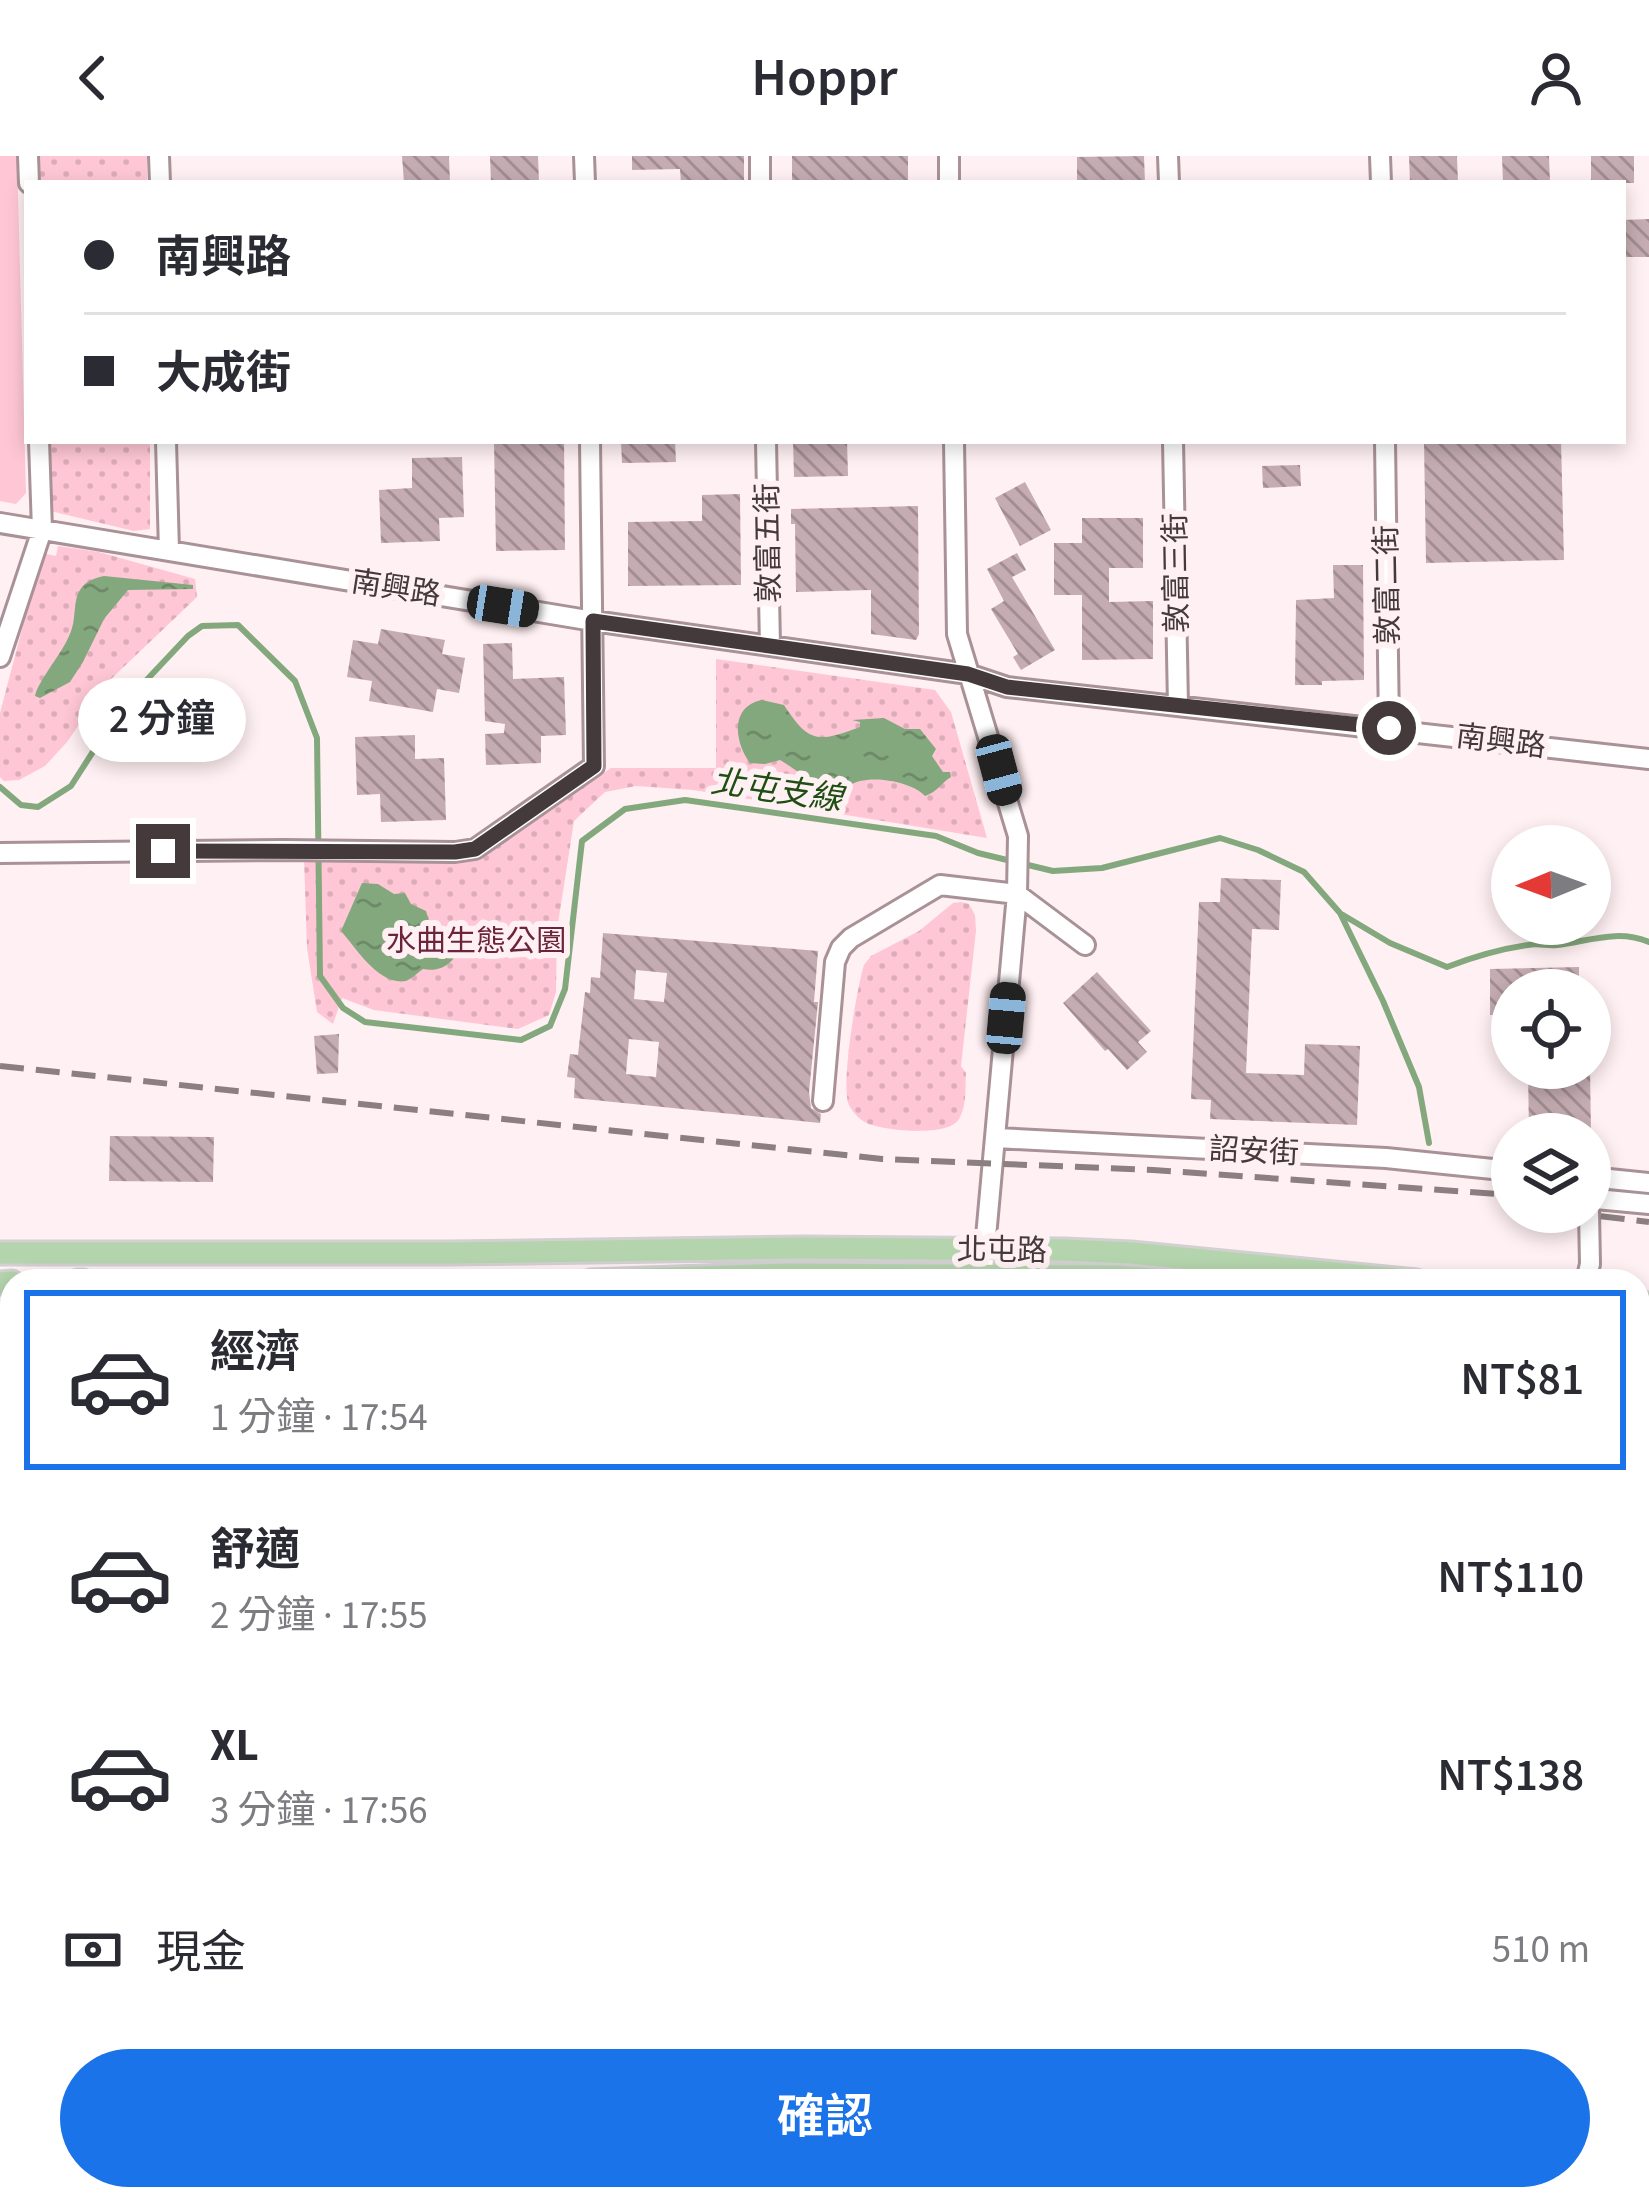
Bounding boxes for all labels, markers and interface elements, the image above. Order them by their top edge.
text: Hoppr [751,40,898,117]
icon: back [60,45,126,111]
icon: person [1523,45,1589,111]
text: 南興路 [156,226,291,290]
text: 大成街 [156,342,291,406]
street label: 敦富五街 [746,483,791,603]
street label: 敦富三街 [1154,513,1199,633]
street label: 敦富二街 [1365,525,1410,645]
street label: 南興路 [348,560,444,617]
car [465,583,541,629]
callout: 2 分鐘 [79,677,247,761]
text: 2 分鐘 [109,692,215,748]
route start [1362,701,1416,755]
street label: 南興路 [1454,715,1548,768]
car [972,731,1026,809]
water label: 北屯支線 [708,758,849,823]
route end [136,824,190,878]
north arrow [1491,825,1611,945]
map controls [1491,825,1611,1233]
park label: 水曲生態公園 [386,920,566,963]
button: locate [1491,969,1611,1089]
car [985,981,1027,1055]
button: layers [1491,1113,1611,1233]
street label: 詔安街 [1208,1128,1300,1175]
street label: 北屯路 [957,1228,1047,1273]
text: 經濟 [210,1321,300,1385]
icon: car [66,1326,174,1434]
text: NT$81 [1461,1348,1584,1412]
text: 1 分鐘 · 17:54 [210,1390,428,1446]
text: 舒適 [210,1519,300,1583]
icon: car [66,1524,174,1632]
text: NT$110 [1438,1546,1584,1610]
text: 2 分鐘 · 17:55 [210,1588,428,1644]
text: XL [210,1714,259,1778]
icon: car [66,1722,174,1830]
text: NT$138 [1438,1744,1584,1808]
text: 3 分鐘 · 17:56 [210,1783,428,1839]
icon: cash [60,1917,126,1983]
text: 現金 [156,1921,246,1985]
text: 510 m [1492,1922,1590,1978]
button: 確認 [60,2049,1590,2187]

